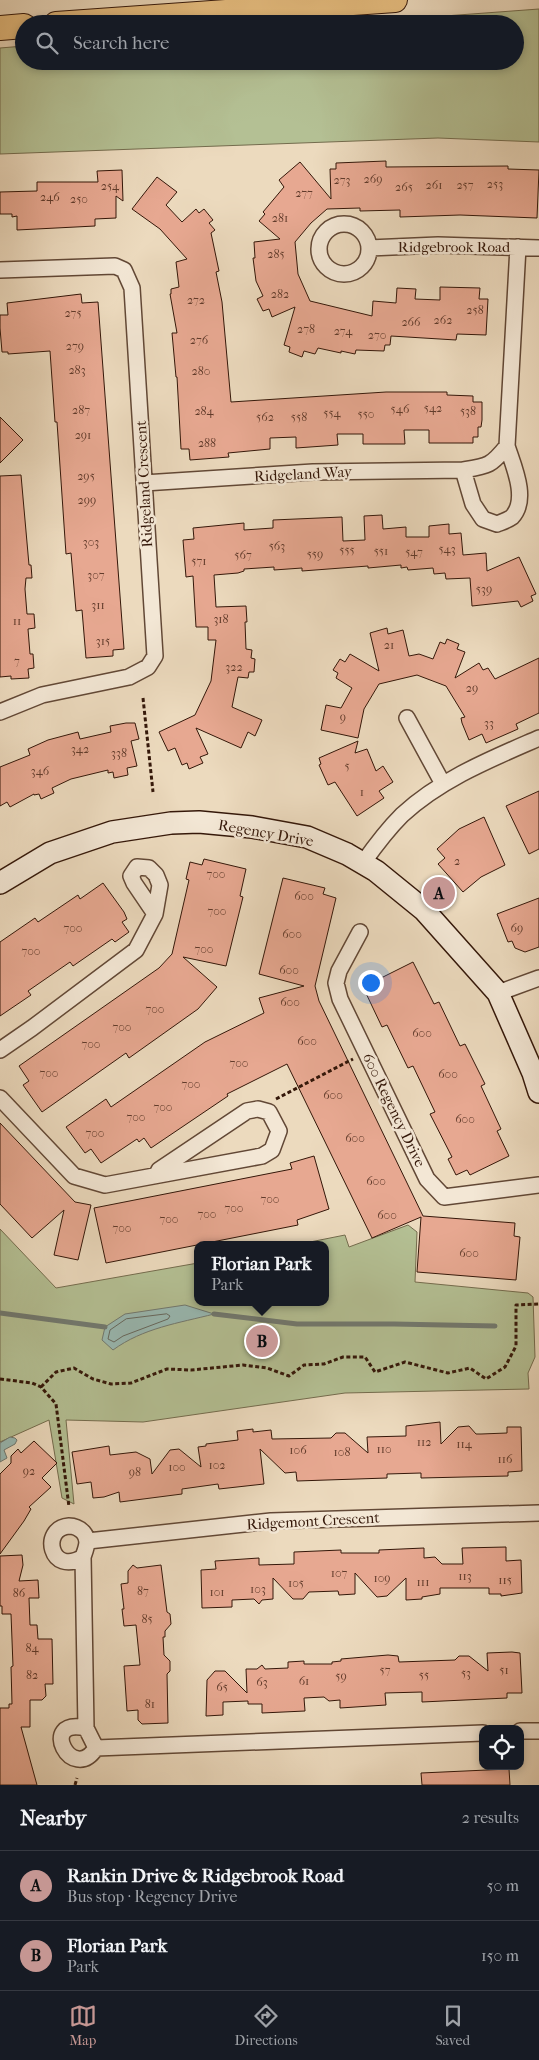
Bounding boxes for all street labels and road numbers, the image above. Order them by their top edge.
street label: Ridgebrook Road [398,238,511,256]
street label: Ridgeland Crescent [132,419,156,548]
street label: Ridgeland Way [253,462,354,486]
street label: Regency Drive [217,816,316,850]
street label: 600 Regency Drive [359,1050,430,1170]
street label: Ridgemont Crescent [246,1508,381,1533]

